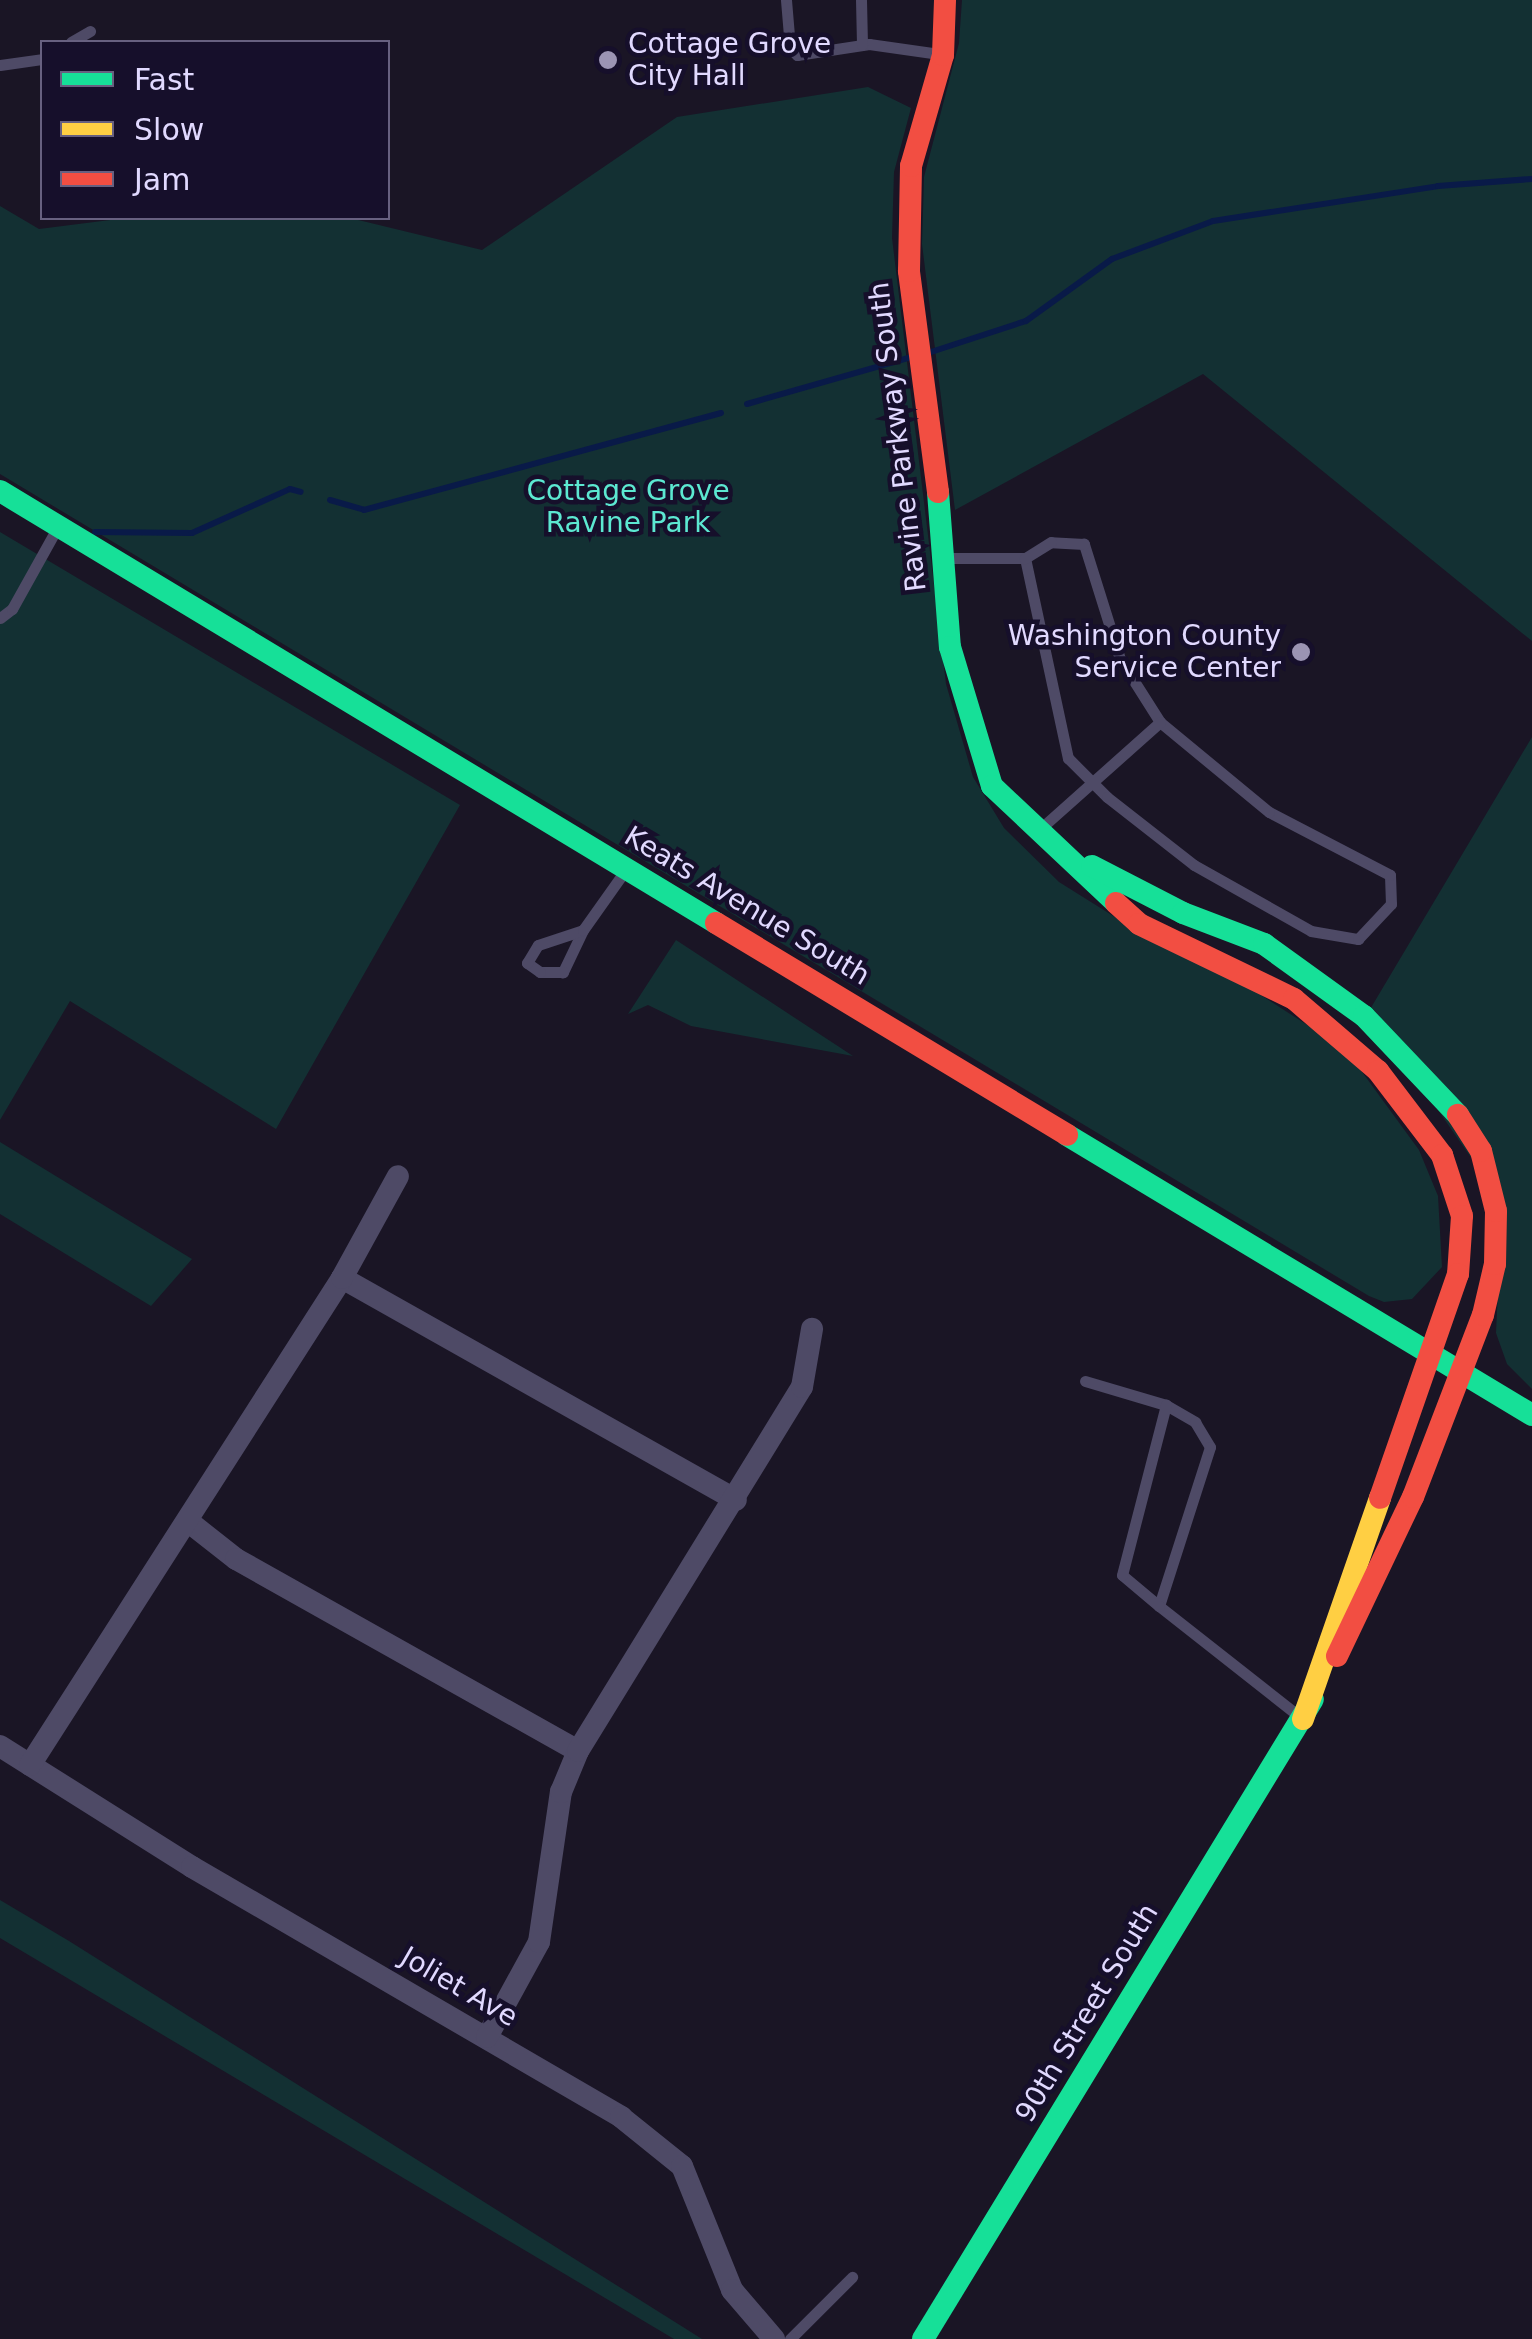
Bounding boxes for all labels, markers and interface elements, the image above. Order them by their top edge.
place label: Cottage Grove City Hall [628,27,831,93]
legend [40,40,390,220]
marker: Cottage Grove City Hall [597,49,619,71]
text: Fast [134,62,194,97]
text: Slow [134,112,204,147]
text: Jam [134,162,190,197]
street label: Ravine Parkway South [862,280,934,594]
park label: Cottage Grove Ravine Park [526,474,730,540]
place label: Washington County Service Center [1008,619,1281,685]
marker: Washington County Service Center [1290,641,1312,663]
street label: Keats Avenue South [618,819,876,993]
street label: 90th Street South [1009,1898,1165,2128]
street label: Joliet Ave [395,1940,523,2034]

